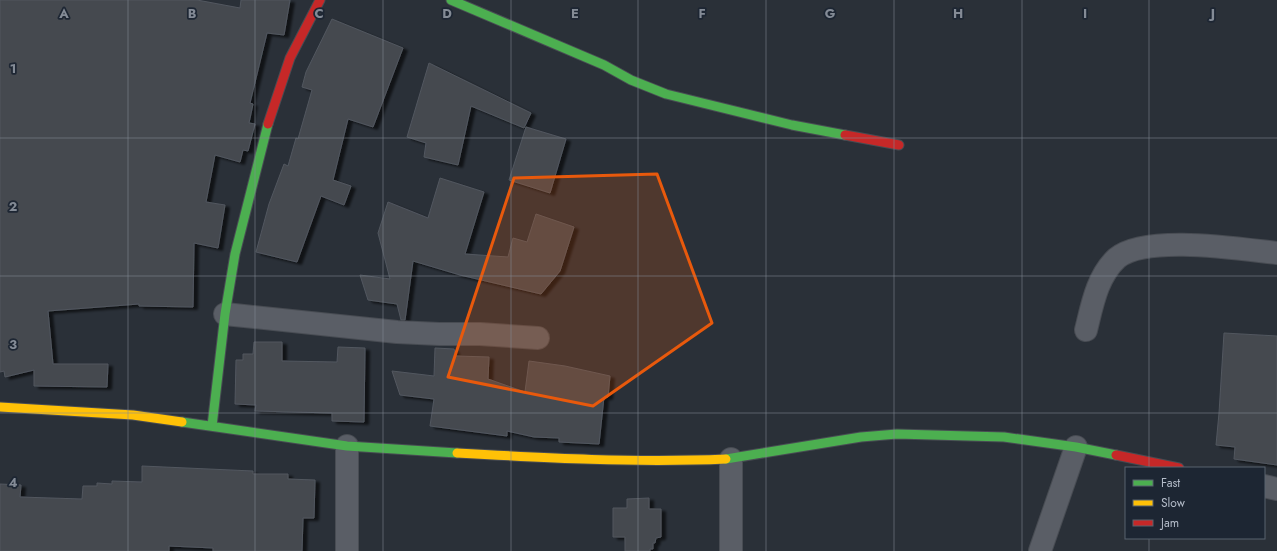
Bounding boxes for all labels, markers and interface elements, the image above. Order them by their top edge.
text: A [58,4,69,23]
text: B [188,4,197,23]
text: C [314,4,324,23]
text: D [442,4,452,23]
text: E [571,4,579,23]
text: F [698,4,706,23]
text: G [825,4,836,23]
text: H [953,4,963,23]
text: I [1083,4,1087,23]
text: J [1208,4,1215,23]
text: 1 [10,59,16,78]
text: 2 [9,197,17,216]
text: 3 [9,335,17,354]
legend [1125,467,1265,539]
text: 4 [8,473,18,492]
text: Fast [1161,474,1180,492]
text: Slow [1161,494,1186,512]
text: Jam [1159,514,1179,532]

